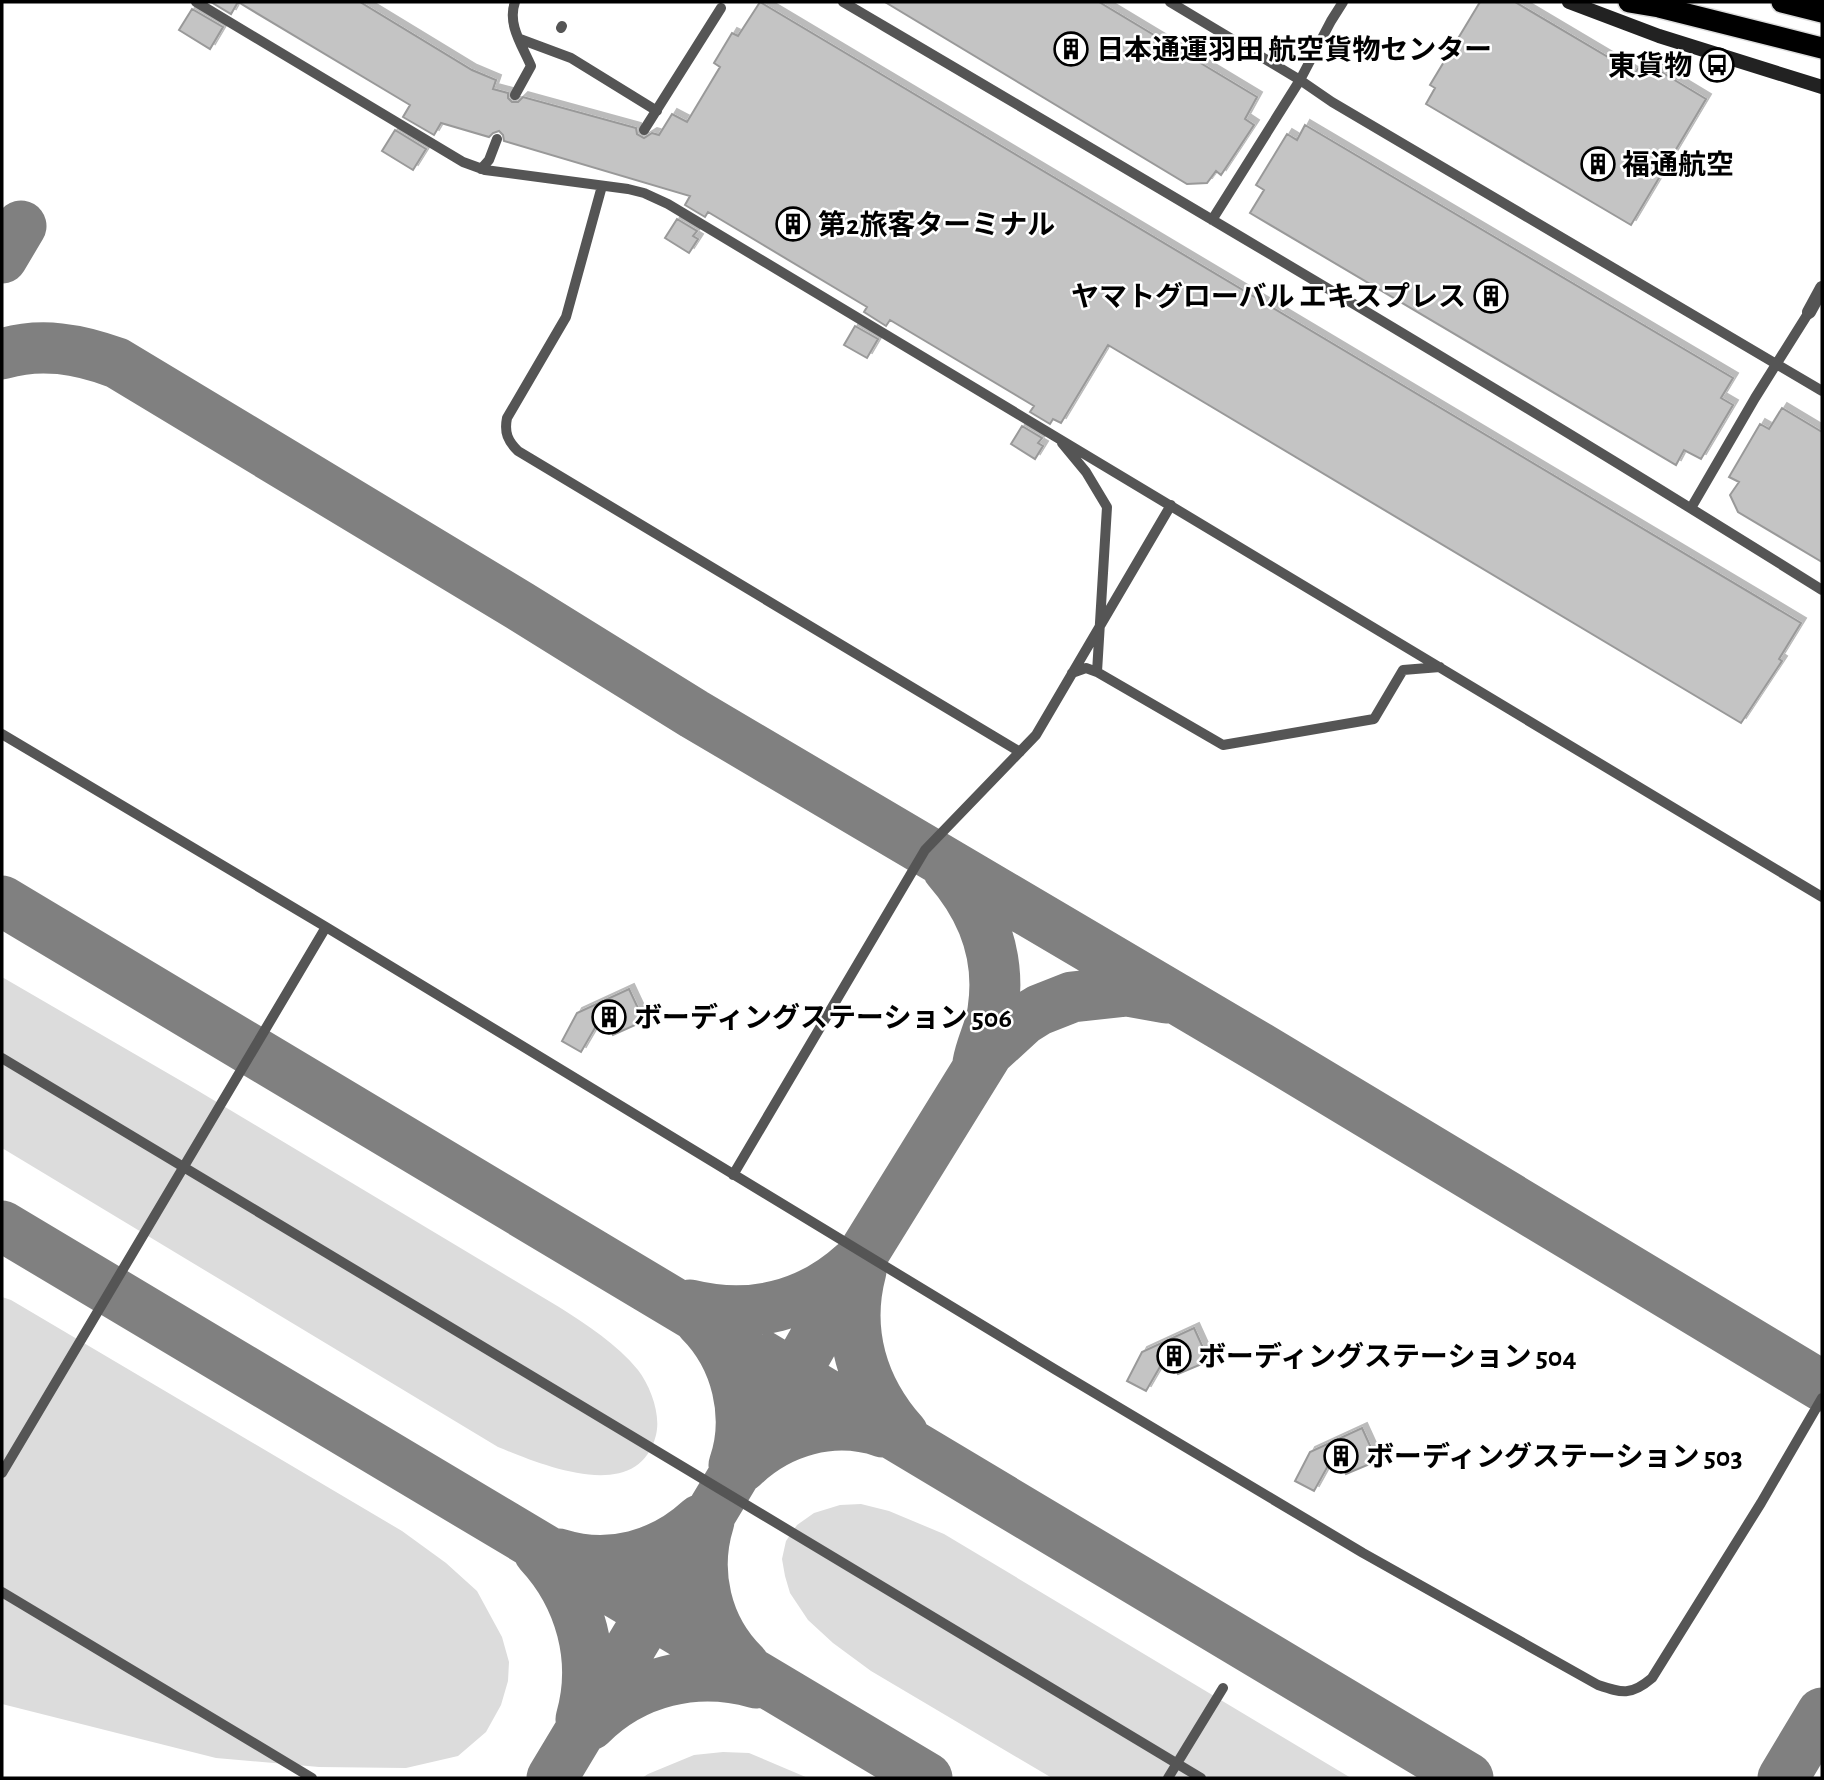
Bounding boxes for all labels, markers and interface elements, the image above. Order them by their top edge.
building icon: 日本通運羽田 航空貨物センター [1052,30,1090,68]
place label: 日本通運羽田 航空貨物センター [1096,34,1492,65]
bus stop icon: 東貨物 [1698,46,1736,84]
place label: 東貨物 [1608,50,1692,81]
building icon: 福通航空 [1579,145,1617,183]
place label: 福通航空 [1622,150,1734,180]
building icon: 第2旅客ターミナル [774,205,812,243]
place label: 第2旅客ターミナル [818,209,1055,240]
building icon: ヤマトグローバル エキスプレス [1472,277,1510,315]
place label: ヤマトグローバル エキスプレス [1071,281,1466,312]
building icon: ボーディングステーション 506 [590,998,628,1036]
place label: ボーディングステーション 506 [634,1002,1012,1033]
building icon: ボーディングステーション 504 [1155,1337,1193,1375]
place label: ボーディングステーション 504 [1198,1341,1576,1372]
building icon: ボーディングステーション 503 [1322,1437,1360,1475]
place label: ボーディングステーション 503 [1366,1441,1742,1472]

